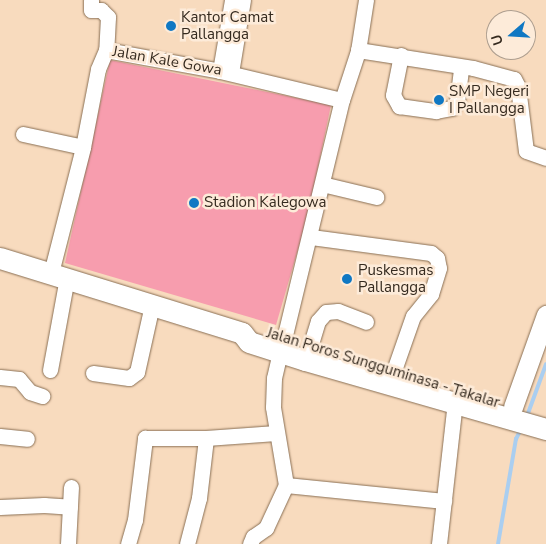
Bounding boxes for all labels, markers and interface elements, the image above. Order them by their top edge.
place label: Kantor Camat Pallangga [181,8,273,43]
north arrow [486,10,536,60]
marker: Kantor Camat Pallangga [165,20,177,32]
text: U [487,32,508,48]
street label: Jalan Kale Gowa [111,43,223,79]
place label: SMP Negeri I Pallangga [449,82,529,117]
marker: SMP Negeri I Pallangga [433,94,445,106]
place label: Stadion Kalegowa [204,194,326,212]
marker: Stadion Kalegowa [188,197,200,209]
place label: Puskesmas Pallangga [358,261,434,296]
marker: Puskesmas Pallangga [340,272,354,286]
street label: Jalan Poros Sungguminasa - Takalar [264,324,502,412]

